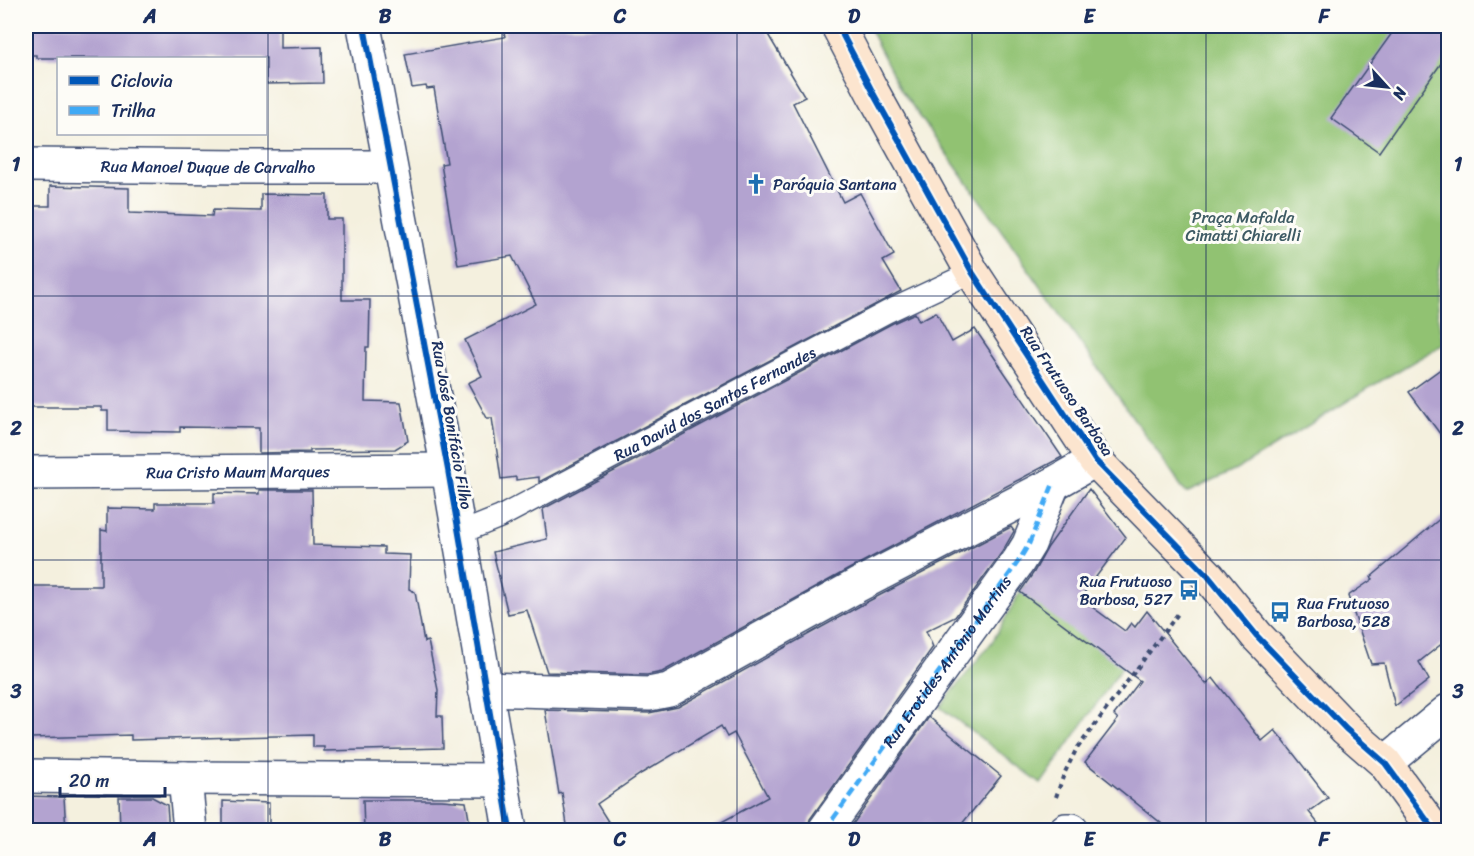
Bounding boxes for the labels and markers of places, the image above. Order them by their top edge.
place label: Paróquia Santana [773,170,897,199]
church icon: Paróquia Santana [744,172,768,196]
place label: Rua Frutuoso Barbosa, 527 [1079,567,1173,614]
bus stop icon: Rua Frutuoso Barbosa, 527 [1177,578,1201,602]
place label: Rua Frutuoso Barbosa, 528 [1297,589,1390,636]
bus stop icon: Rua Frutuoso Barbosa, 528 [1268,600,1292,624]

